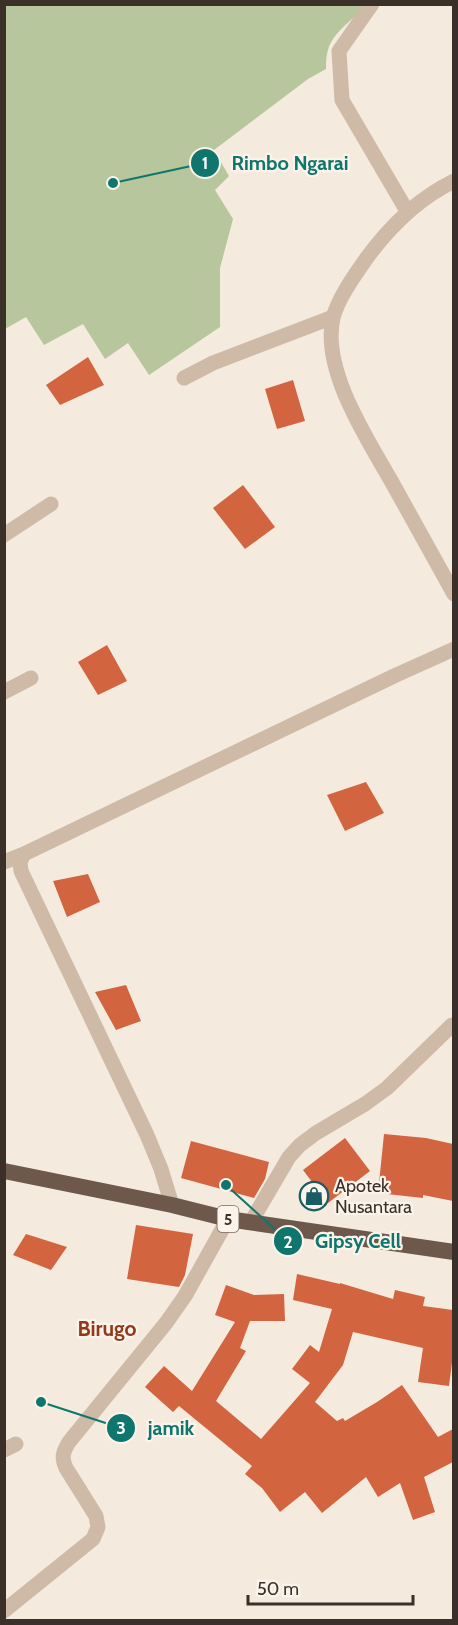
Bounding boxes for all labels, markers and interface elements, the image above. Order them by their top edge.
callout: Rimbo Ngarai [190,144,361,182]
text: Rimbo Ngarai [232,151,348,175]
text: 1 [202,152,208,174]
place label: Apotek Nusantara [335,1175,412,1218]
shop icon: Apotek Nusantara [298,1180,330,1212]
road number: 5 [218,1206,238,1232]
callout: Gipsy Cell [273,1222,413,1260]
text: Gipsy Cell [315,1229,401,1253]
text: 2 [283,1231,293,1253]
district label: Birugo [78,1316,137,1341]
callout: jamik [106,1409,206,1447]
text: jamik [147,1416,195,1440]
text: 3 [116,1417,126,1439]
scale bar [248,1568,413,1606]
text: 50 m [257,1578,299,1600]

